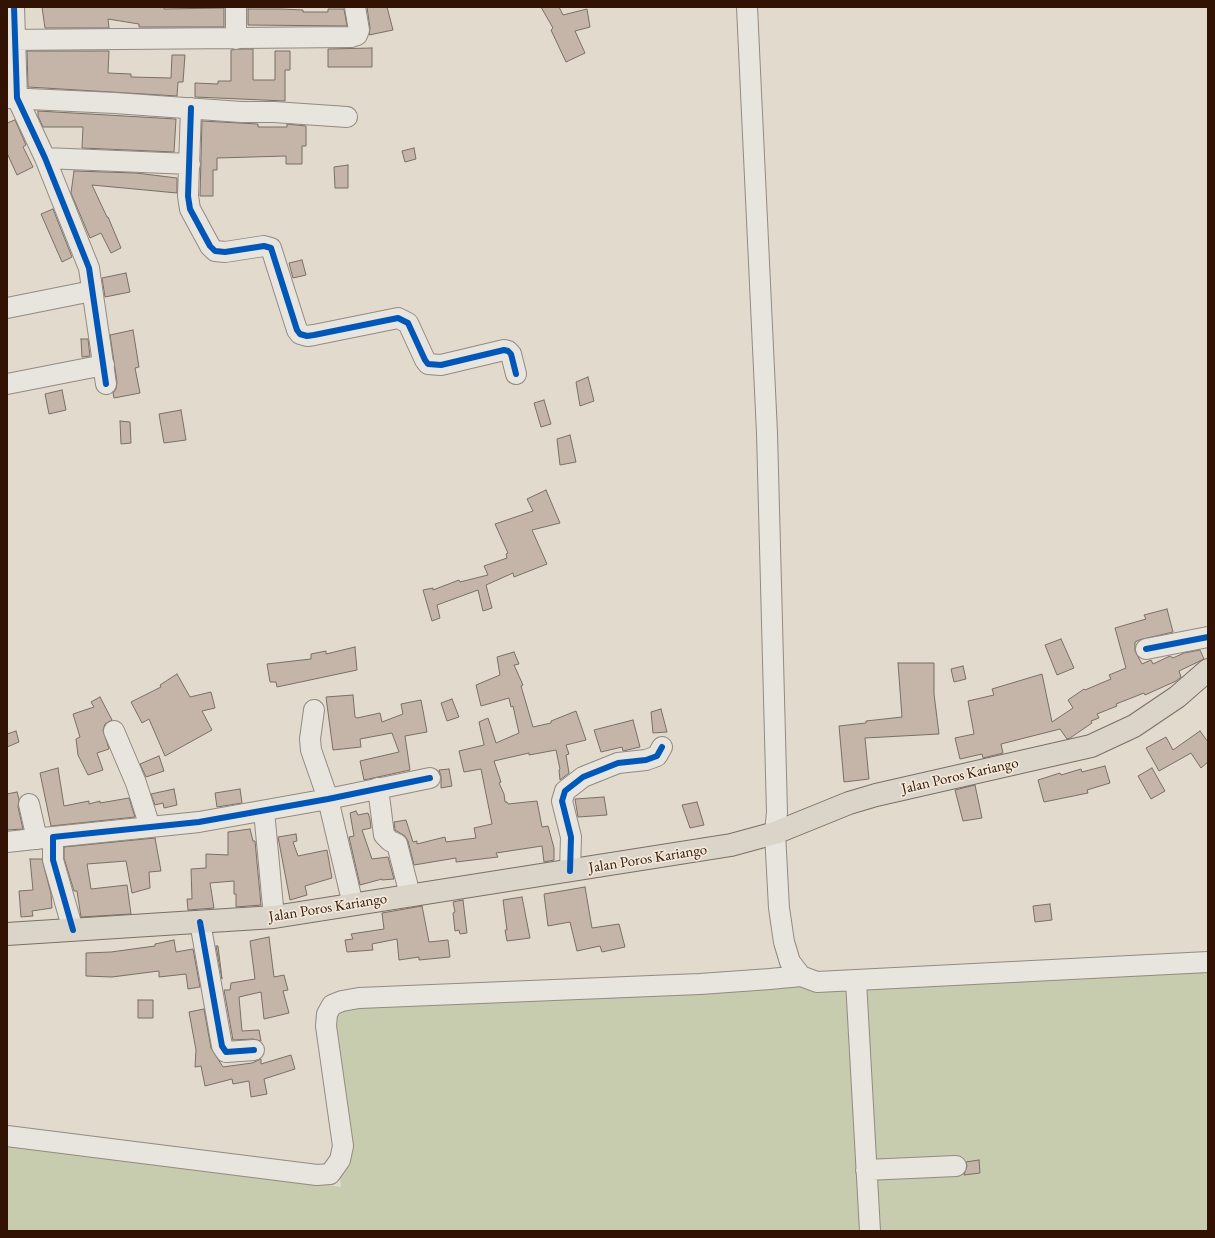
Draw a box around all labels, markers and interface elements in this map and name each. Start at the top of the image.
street label: Jalan Poros Kariango [900,754,1020,798]
street label: Jalan Poros Kariango [588,841,708,877]
street label: Jalan Poros Kariango [268,890,388,926]

